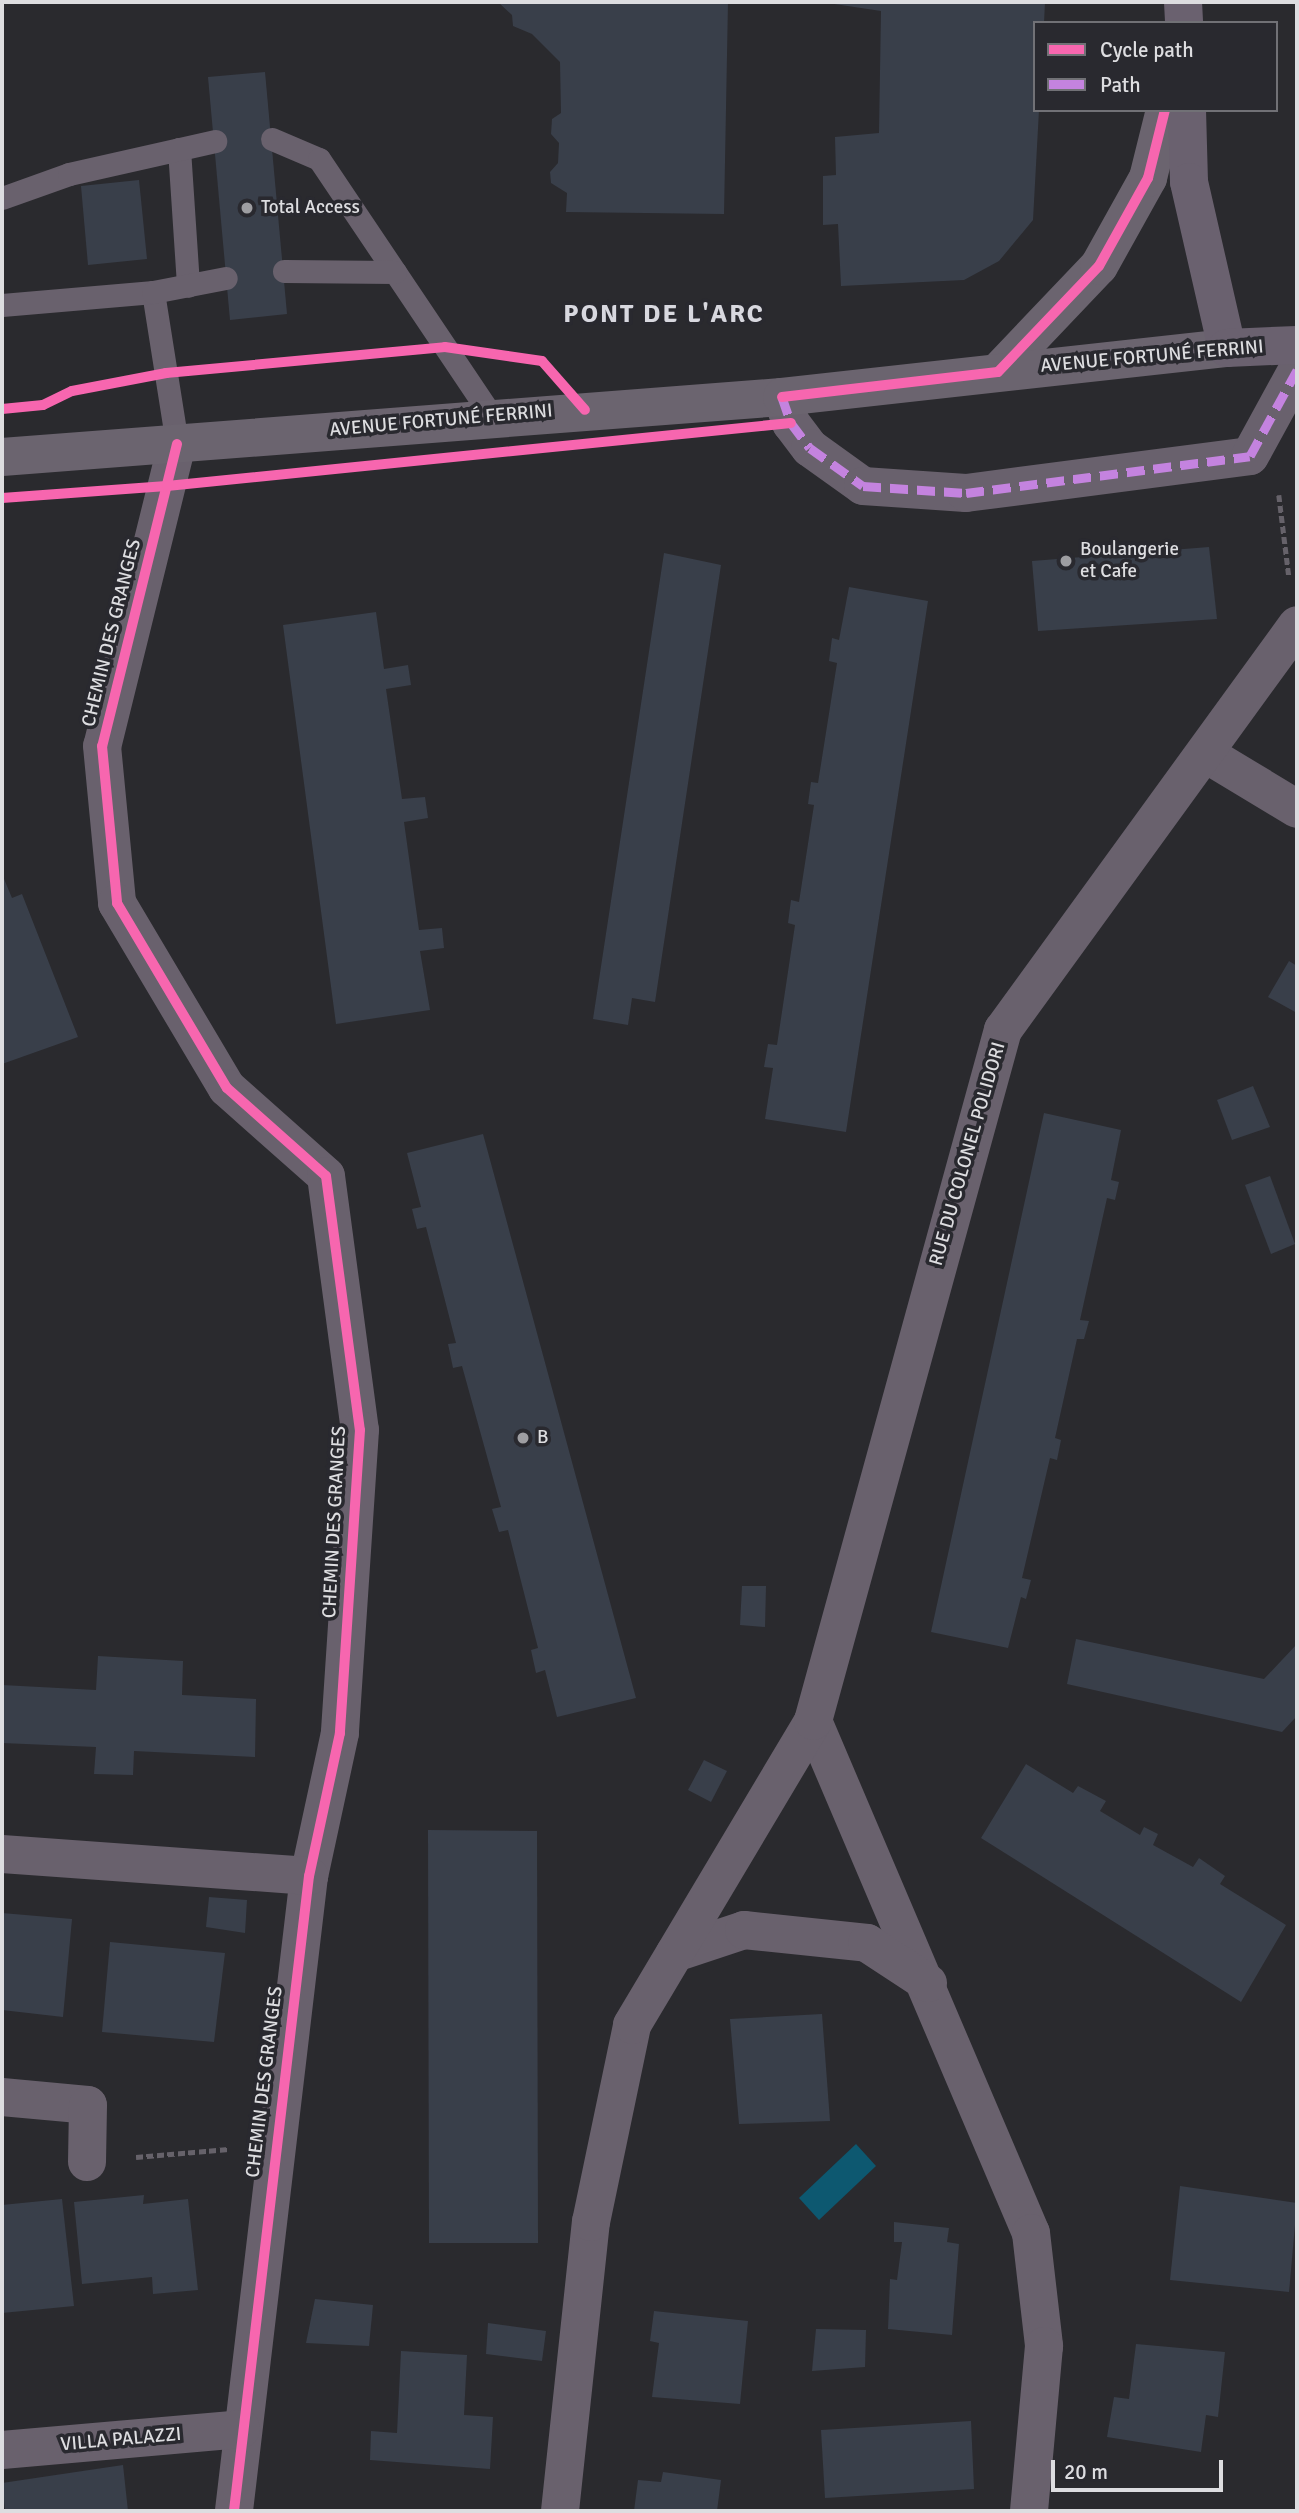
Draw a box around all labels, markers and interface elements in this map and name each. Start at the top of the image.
legend [1033,21,1278,112]
text: Cycle path [1100,37,1194,63]
text: Path [1100,72,1141,98]
place label: Total Access [261,197,360,219]
marker: Total Access [239,200,255,216]
district label: PONT DE L'ARC [565,299,763,331]
street label: AVENUE FORTUNÉ FERRINI [1040,336,1264,378]
street label: AVENUE FORTUNÉ FERRINI [329,400,553,442]
street label: CHEMIN DES GRANGES [78,537,146,729]
place label: Boulangerie et Cafe [1080,539,1179,583]
marker: Boulangerie et Cafe [1058,553,1074,569]
street label: RUE DU COLONEL POLIDORI [925,1040,1011,1268]
street label: CHEMIN DES GRANGES [319,1425,351,1619]
place label: B [537,1427,548,1449]
marker: B [515,1430,531,1446]
street label: CHEMIN DES GRANGES [242,1985,288,2179]
street label: VILLA PALAZZI [60,2423,182,2457]
scale bar [1054,2446,1226,2490]
text: 20 m [1064,2459,1108,2485]

